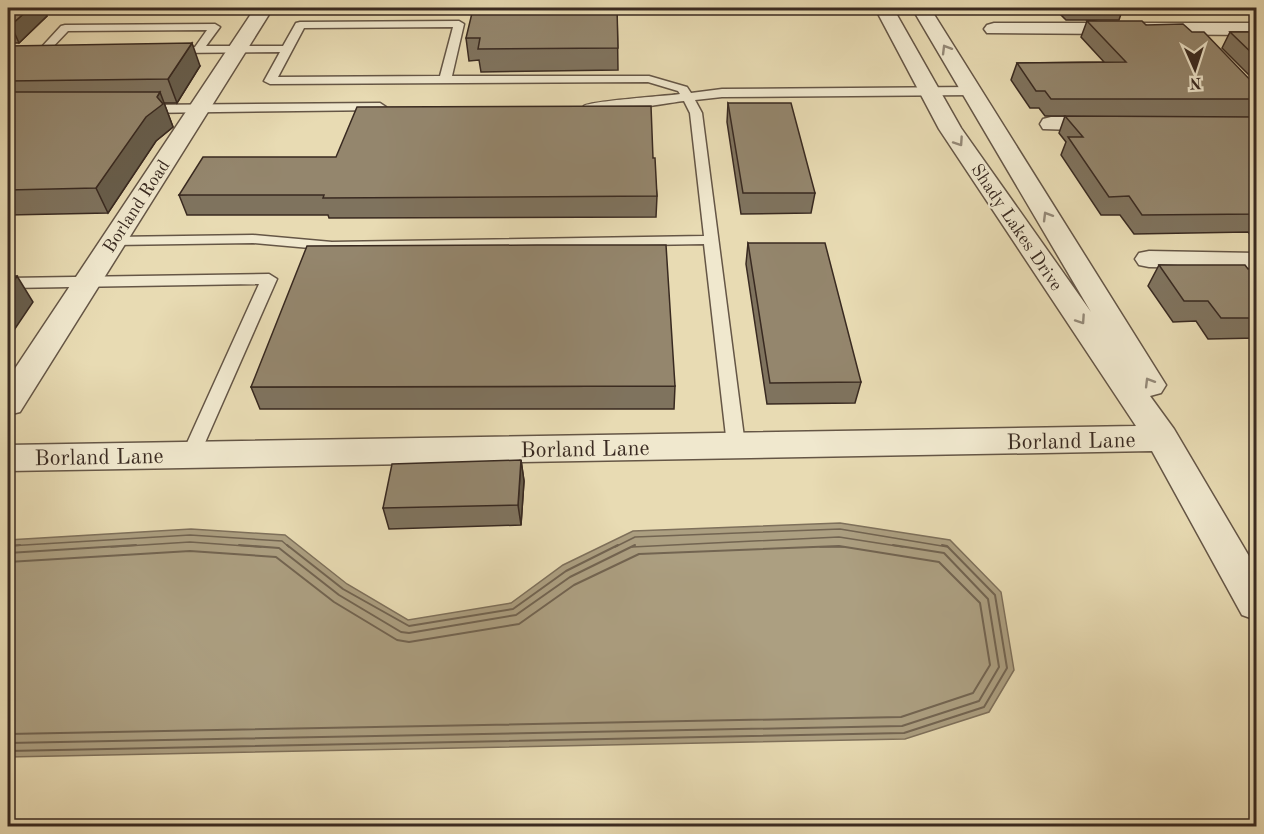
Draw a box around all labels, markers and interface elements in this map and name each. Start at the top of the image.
north arrow [1165,39,1225,99]
one-way arrow [942,45,954,55]
text: N [1188,74,1202,90]
one-way arrow [952,135,963,146]
street label: Borland Road [100,157,173,256]
street label: Shady Lakes Drive [967,161,1065,294]
one-way arrow [1043,212,1055,222]
one-way arrow [1074,314,1085,325]
one-way arrow [1144,378,1156,388]
street label: Borland Lane [1006,430,1136,454]
street label: Borland Lane [520,438,650,462]
street label: Borland Lane [34,446,164,470]

